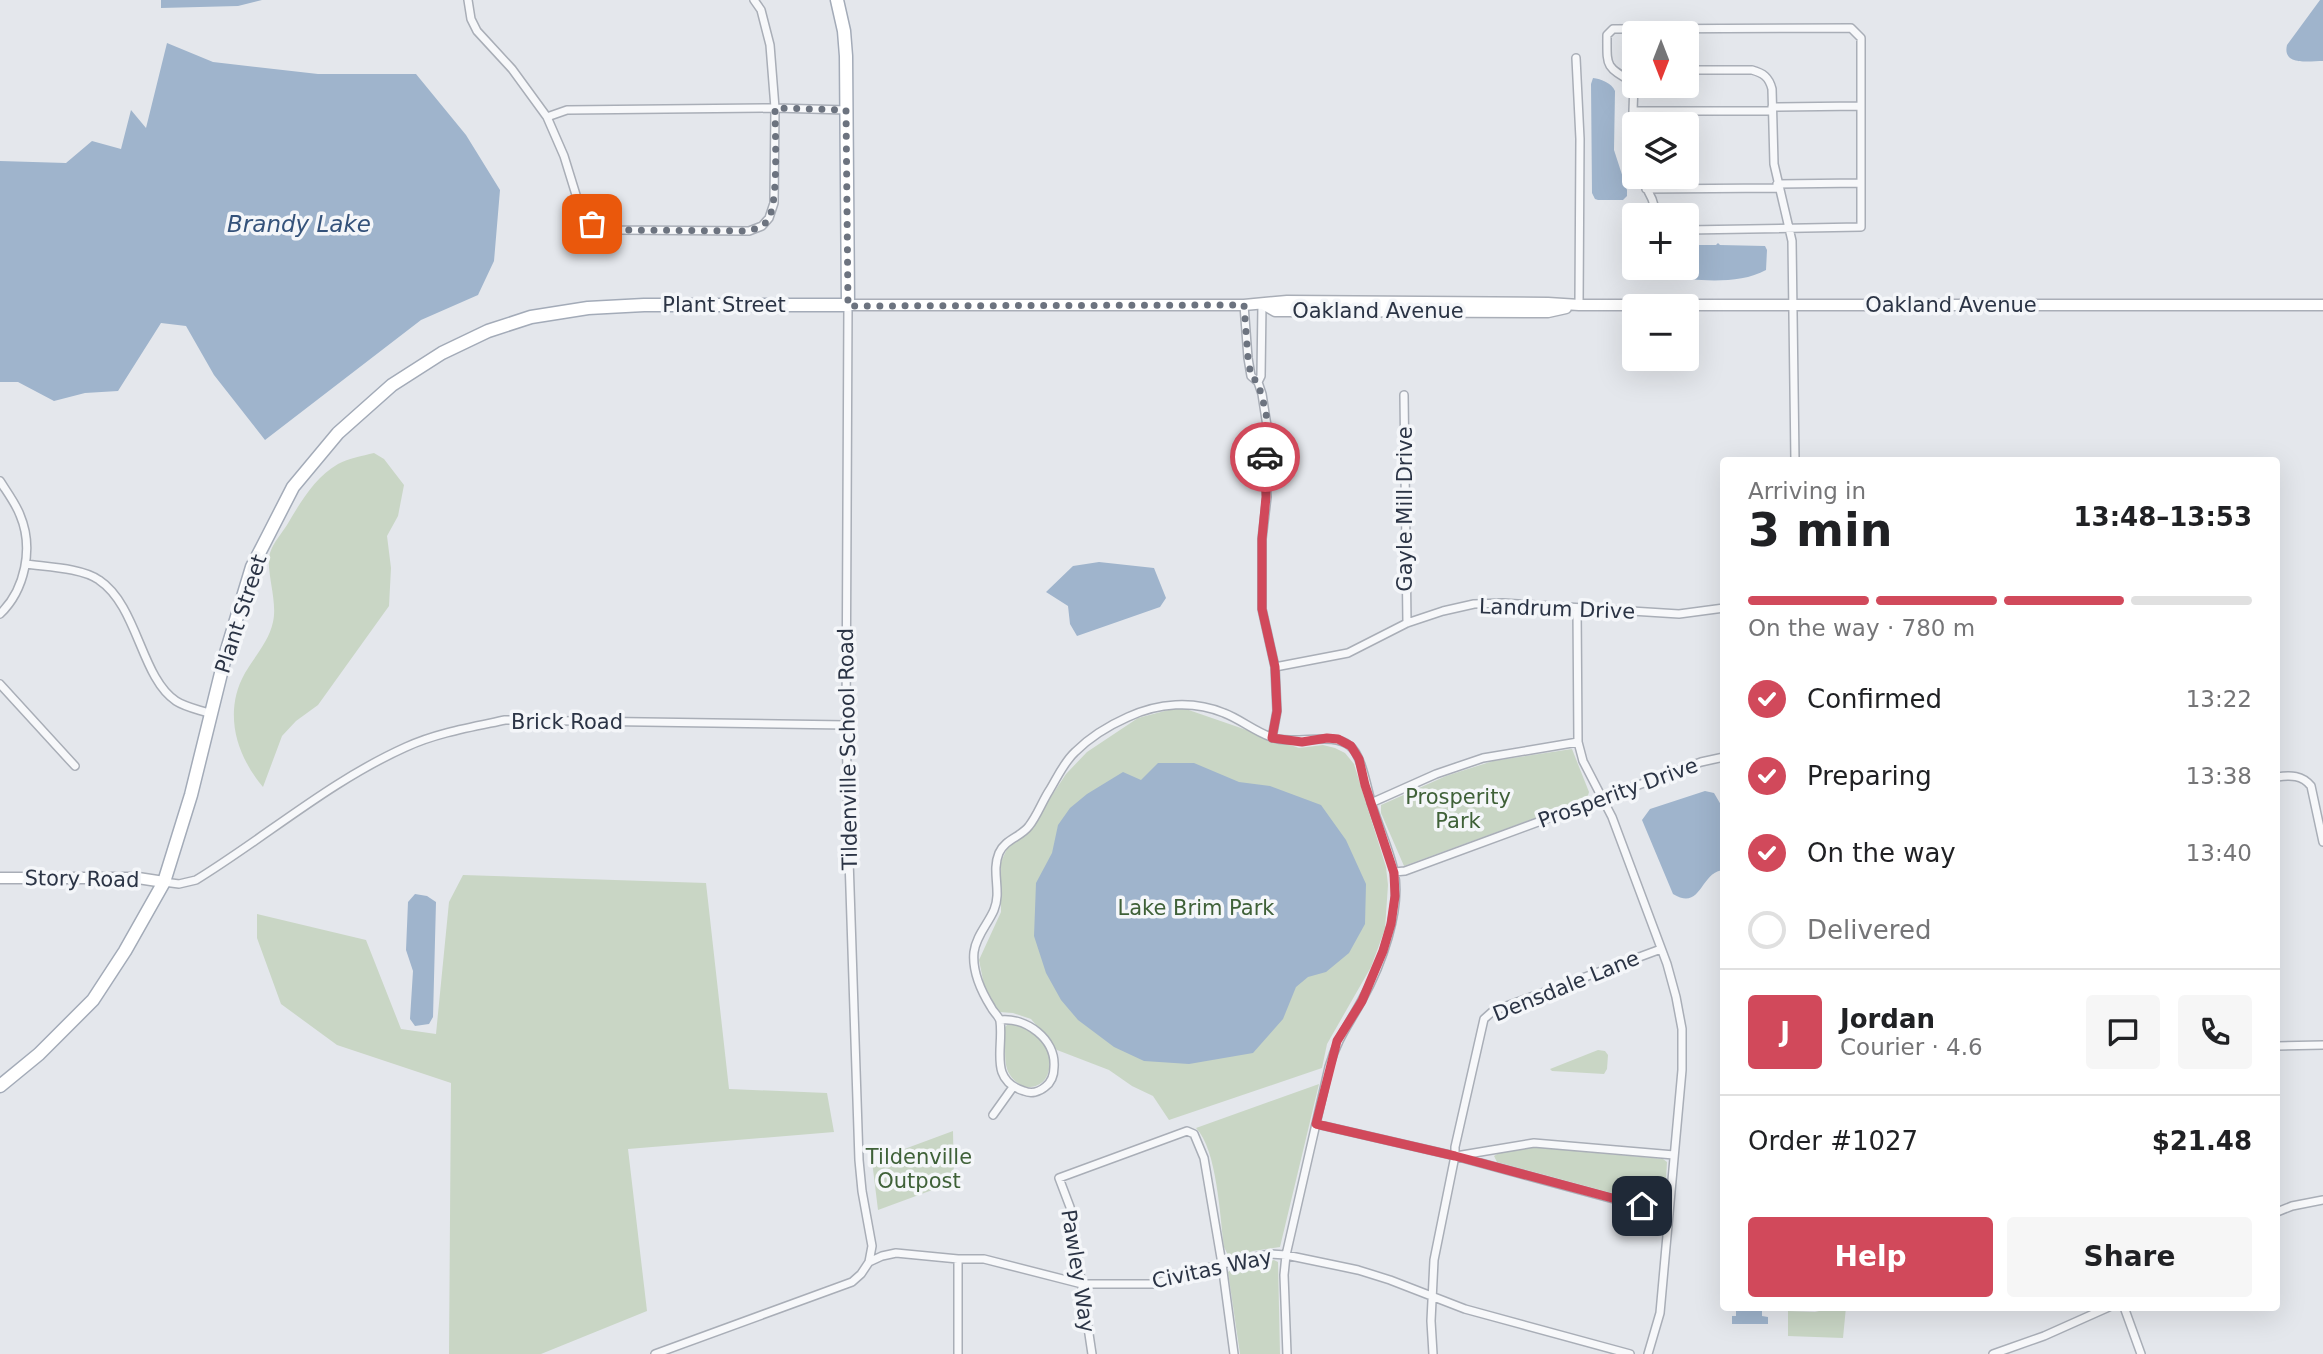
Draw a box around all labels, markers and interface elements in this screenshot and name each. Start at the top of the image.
north arrow [1622,21,1699,98]
map controls [1622,21,1699,371]
button: layers [1622,112,1699,189]
pin [562,194,622,254]
button: + [1622,203,1699,280]
icon: bag [573,205,611,243]
water label: Brandy Lake [227,211,371,237]
street label: Plant Street [662,293,786,317]
street label: Oakland Avenue [1865,293,2037,317]
button: − [1622,294,1699,371]
street label: Oakland Avenue [1292,299,1464,323]
courier [1230,422,1300,492]
street label: Gayle Mill Drive [1393,426,1417,592]
icon: car [1246,438,1284,476]
text: Arriving in [1748,478,1866,504]
text: 13:48–13:53 [2073,502,2252,532]
text: 3 min [1748,503,1892,557]
street label: Plant Street [211,552,271,676]
street label: Landrum Drive [1478,594,1636,624]
text: On the way · 780 m [1748,615,1975,641]
street label: Tildenville School Road [834,628,862,871]
icon: check [1748,680,1786,718]
text: Confirmed [1807,684,1942,714]
text: 13:22 [2186,686,2252,712]
street label: Brick Road [511,710,623,734]
street label: Prosperity Drive [1535,753,1701,833]
icon: check [1748,757,1786,795]
text: Preparing [1807,761,1932,791]
text: 13:38 [2186,763,2252,789]
park label: Prosperity Park [1405,785,1511,833]
icon: check [1748,834,1786,872]
text: On the way [1807,838,1956,868]
text: 13:40 [2186,840,2252,866]
street label: Story Road [24,866,140,892]
park label: Lake Brim Park [1118,896,1275,920]
text: Delivered [1807,915,1931,945]
street label: Densdale Lane [1489,946,1643,1026]
button: chat [2086,995,2160,1069]
button: phone [2178,995,2252,1069]
text: Jordan [1840,1004,1935,1034]
text: J [1780,1017,1790,1047]
text: Courier · 4.6 [1840,1034,1983,1060]
text: Order #1027 [1748,1126,1918,1156]
text: $21.48 [2152,1126,2252,1156]
park label: Tildenville Outpost [865,1145,972,1193]
pin [1612,1176,1672,1236]
icon: home [1623,1187,1661,1225]
street label: Pawley Way [1056,1208,1100,1334]
button: Help [1748,1217,1993,1297]
button: Share [2007,1217,2252,1297]
street label: Civitas Way [1150,1245,1274,1293]

